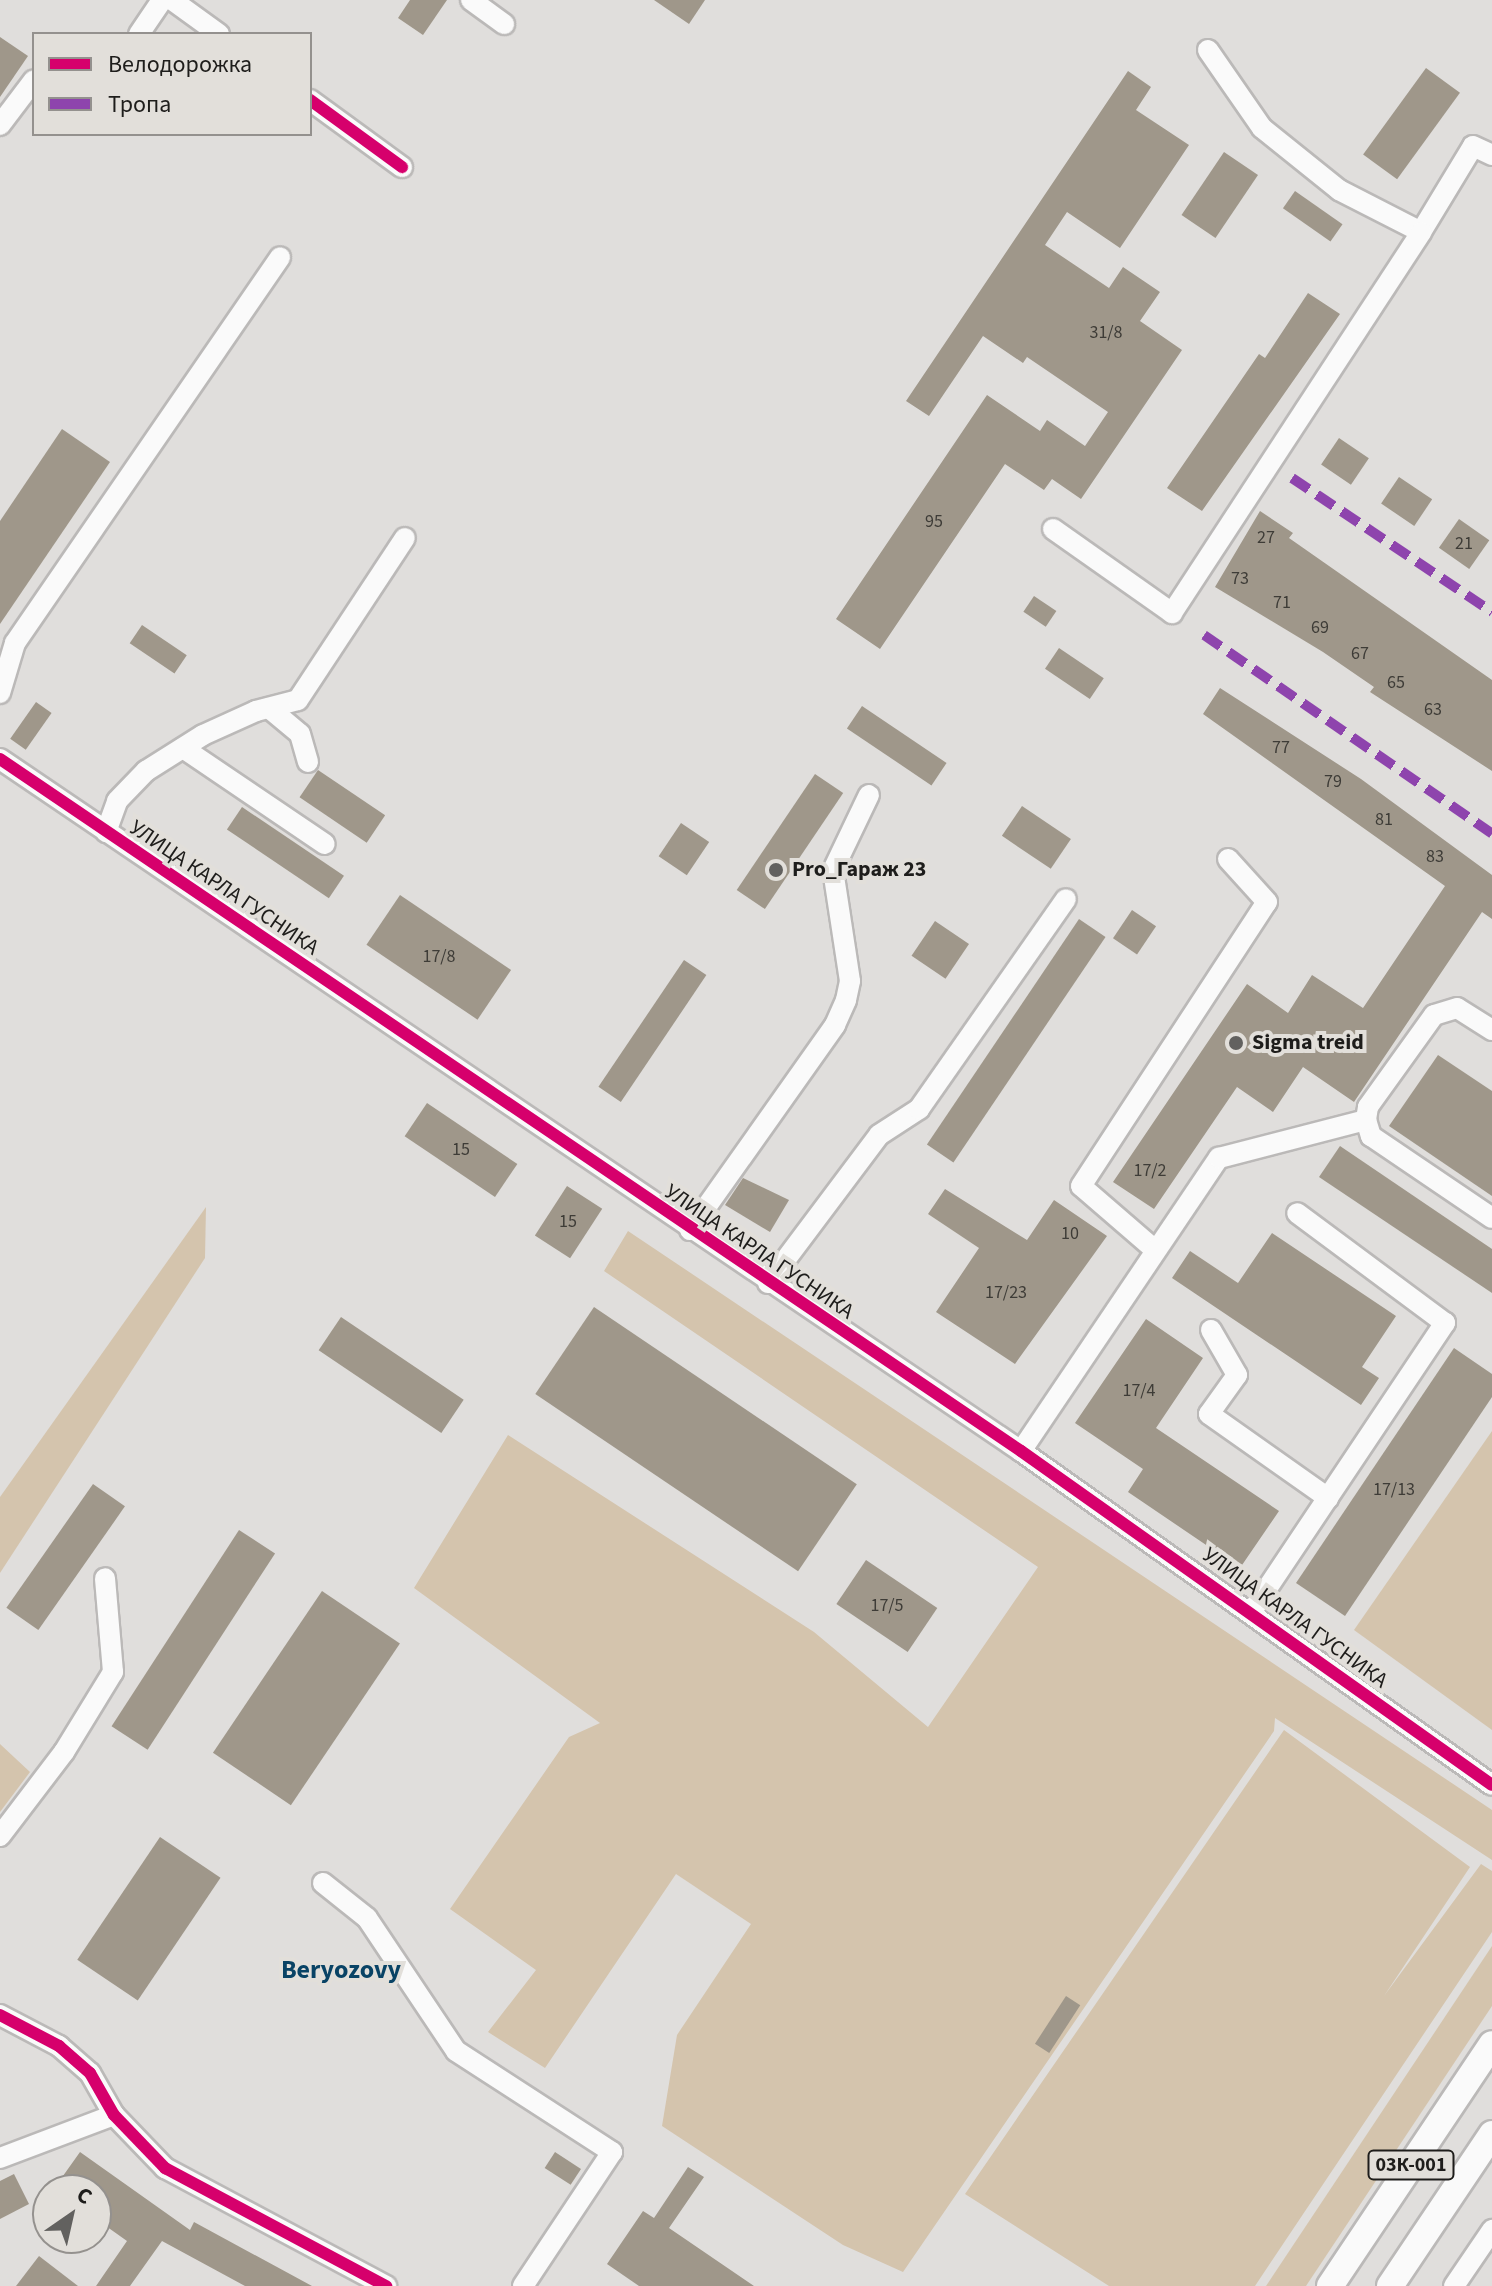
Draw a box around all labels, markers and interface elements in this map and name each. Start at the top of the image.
legend [32,32,312,136]
text: Велодорожка [108,47,252,82]
text: Тропа [108,87,171,122]
house number: 31/8 [1089,322,1123,344]
house number: 95 [925,511,943,533]
house number: 27 [1257,527,1275,549]
house number: 21 [1455,533,1473,555]
house number: 73 [1231,568,1249,590]
house number: 71 [1273,592,1291,614]
house number: 69 [1311,617,1329,639]
house number: 67 [1351,643,1369,665]
house number: 65 [1387,672,1405,694]
house number: 63 [1424,699,1442,721]
house number: 77 [1272,737,1290,759]
house number: 79 [1324,771,1342,793]
house number: 81 [1375,809,1393,831]
street label: УЛИЦА КАРЛА ГУСНИКА [124,815,324,961]
house number: 83 [1426,846,1444,868]
place label: Pro_Гараж 23 [792,857,926,883]
marker: Pro_Гараж 23 [767,861,785,879]
house number: 17/8 [422,946,456,968]
place label: Sigma treid [1252,1030,1364,1056]
marker: Sigma treid [1227,1034,1245,1052]
house number: 15 [452,1139,470,1161]
house number: 17/2 [1133,1160,1167,1182]
street label: УЛИЦА КАРЛА ГУСНИКА [659,1179,859,1325]
house number: 15 [559,1211,577,1233]
house number: 10 [1061,1223,1079,1245]
house number: 17/23 [985,1282,1027,1304]
house number: 17/4 [1122,1380,1156,1402]
house number: 17/13 [1373,1479,1415,1501]
street label: УЛИЦА КАРЛА ГУСНИКА [1197,1542,1393,1694]
house number: 17/5 [870,1595,904,1617]
district label: Beryozovy [281,1954,401,1986]
road number: 03К-001 [1367,2149,1455,2181]
north arrow [32,2174,112,2254]
text: С [70,2179,99,2213]

